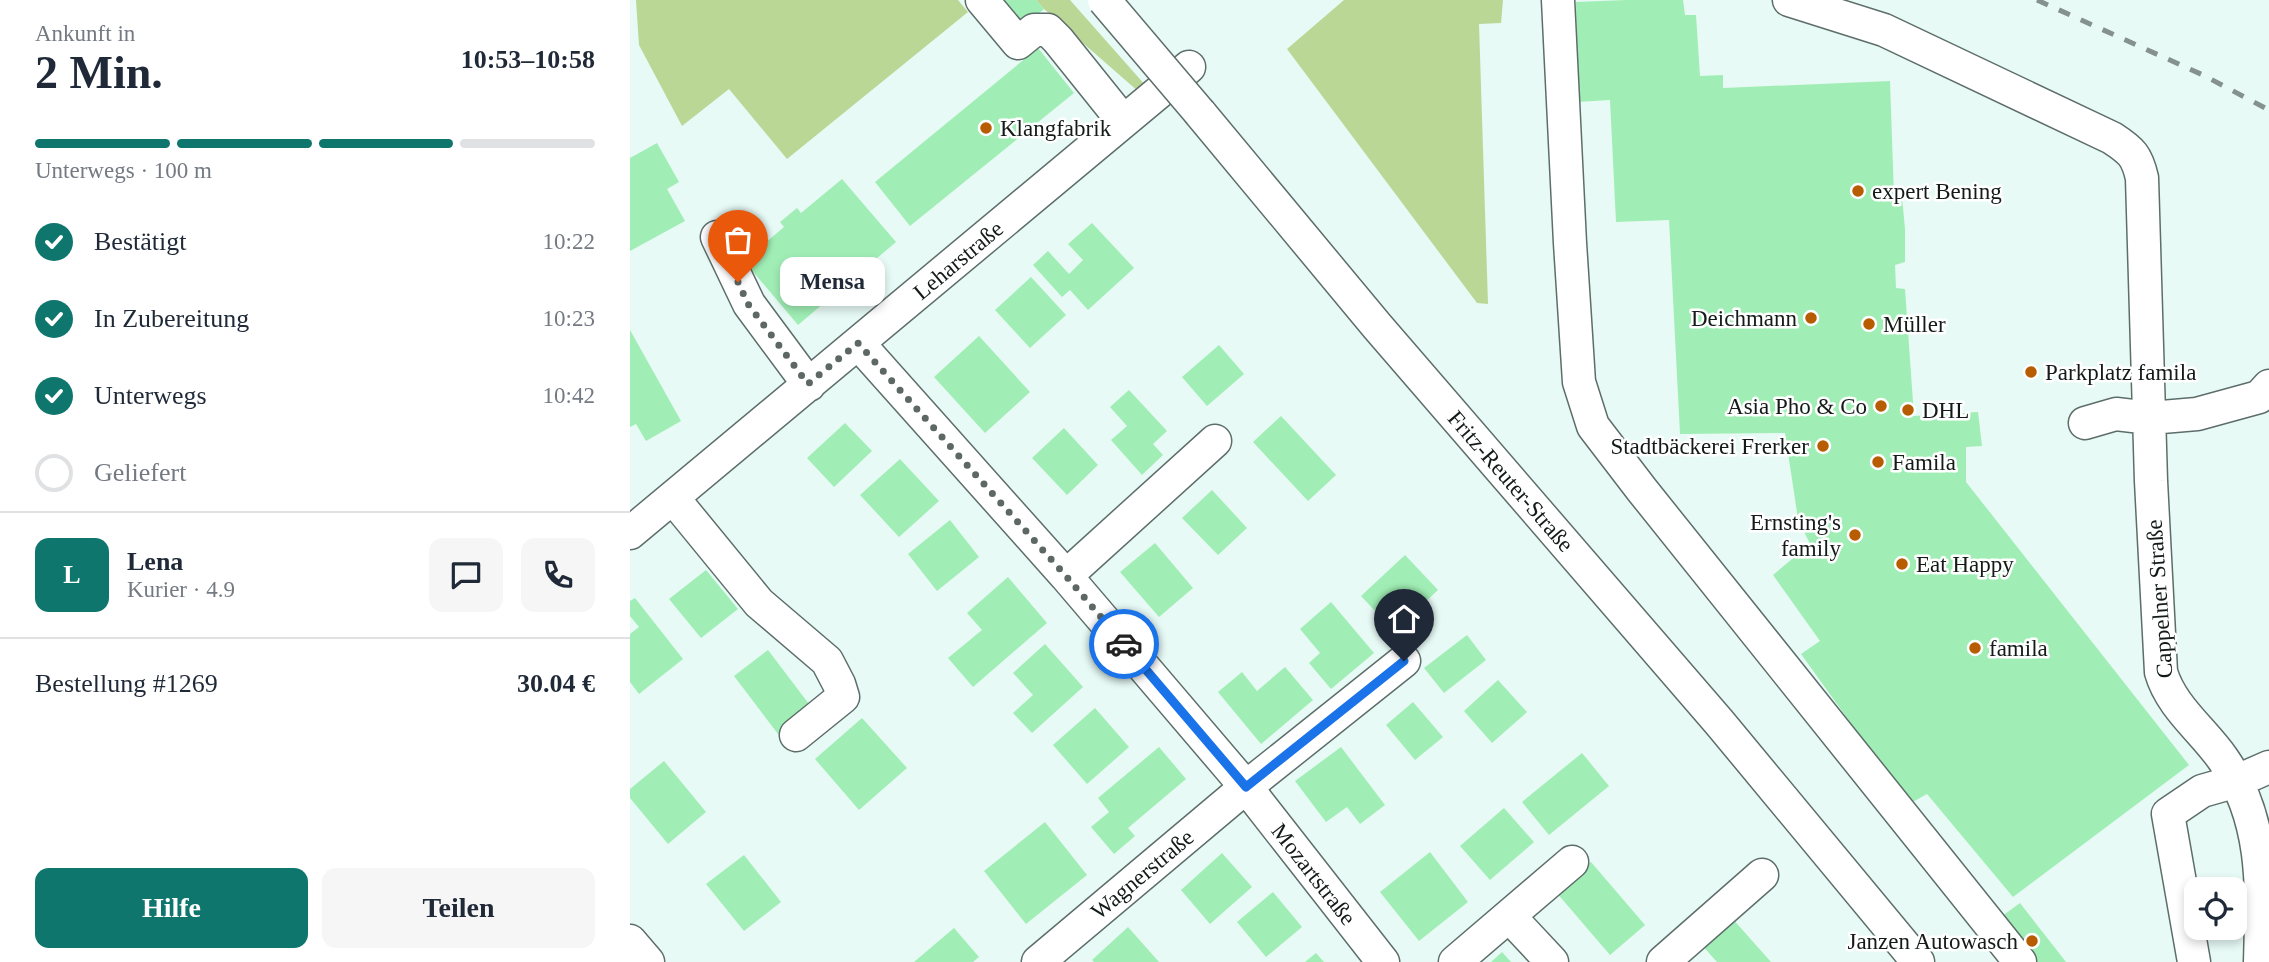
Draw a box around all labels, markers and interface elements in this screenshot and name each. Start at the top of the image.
text: Ankunft in [35,21,135,46]
text: 10:53–10:58 [461,45,595,74]
text: 2 Min. [35,47,163,98]
place label: Klangfabrik [1000,116,1112,141]
marker: Klangfabrik [978,120,994,136]
text: Unterwegs · 100 m [35,158,212,183]
place label: expert Bening [1872,179,2002,204]
marker: expert Bening [1850,183,1866,199]
pin [708,210,768,282]
street label: Leharstraße [909,216,1008,305]
icon: bag [719,221,757,259]
icon: check [35,223,73,261]
text: Bestätigt [94,227,186,256]
text: 10:22 [543,229,595,254]
callout: Mensa [780,258,885,306]
text: Mensa [800,269,865,294]
icon: check [35,300,73,338]
text: In Zubereitung [94,304,249,333]
text: 10:23 [543,306,595,331]
place label: Deichmann [1691,306,1798,331]
marker: Deichmann [1803,310,1819,326]
place label: Müller [1883,312,1946,337]
marker: Müller [1861,316,1877,332]
place label: Parkplatz famila [2045,360,2196,385]
marker: Parkplatz famila [2023,364,2039,380]
icon: check [35,377,73,415]
text: Unterwegs [94,381,207,410]
text: 10:42 [543,383,595,408]
place label: Asia Pho & Co [1727,394,1867,419]
marker: Asia Pho & Co [1873,398,1889,414]
place label: DHL [1922,398,1969,423]
marker: DHL [1900,402,1916,418]
street label: Fritz-Reuter-Straße [1443,406,1579,557]
place label: Stadtbäckerei Frerker [1610,434,1809,459]
marker: Stadtbäckerei Frerker [1815,438,1831,454]
place label: Famila [1892,450,1956,475]
marker: Famila [1870,454,1886,470]
text: Geliefert [94,458,186,487]
place label: Ernsting's family [1750,510,1841,561]
street label: Cappelner Straße [2141,519,2178,679]
marker: Ernsting's family [1847,527,1863,543]
button: chat [429,538,503,612]
button: phone [521,538,595,612]
text: Lena [127,547,183,576]
place label: Eat Happy [1916,552,2014,577]
marker: Eat Happy [1894,556,1910,572]
text: L [63,560,81,589]
text: Kurier · 4.9 [127,577,235,602]
pin [1374,589,1434,661]
icon: home [1385,600,1423,638]
courier [1089,609,1159,679]
icon: car [1105,625,1143,663]
place label: famila [1989,636,2048,661]
marker: famila [1967,640,1983,656]
text: Bestellung #1269 [35,669,218,698]
text: 30.04 € [517,669,595,698]
street label: Mozartstraße [1266,819,1361,930]
street label: Wagnerstraße [1086,824,1199,924]
button: Hilfe [35,868,308,948]
button: Teilen [322,868,595,948]
map controls [2184,877,2247,940]
button: locate [2184,877,2247,940]
place label: Janzen Autowasch [1847,929,2018,954]
marker: Janzen Autowasch [2024,933,2040,949]

